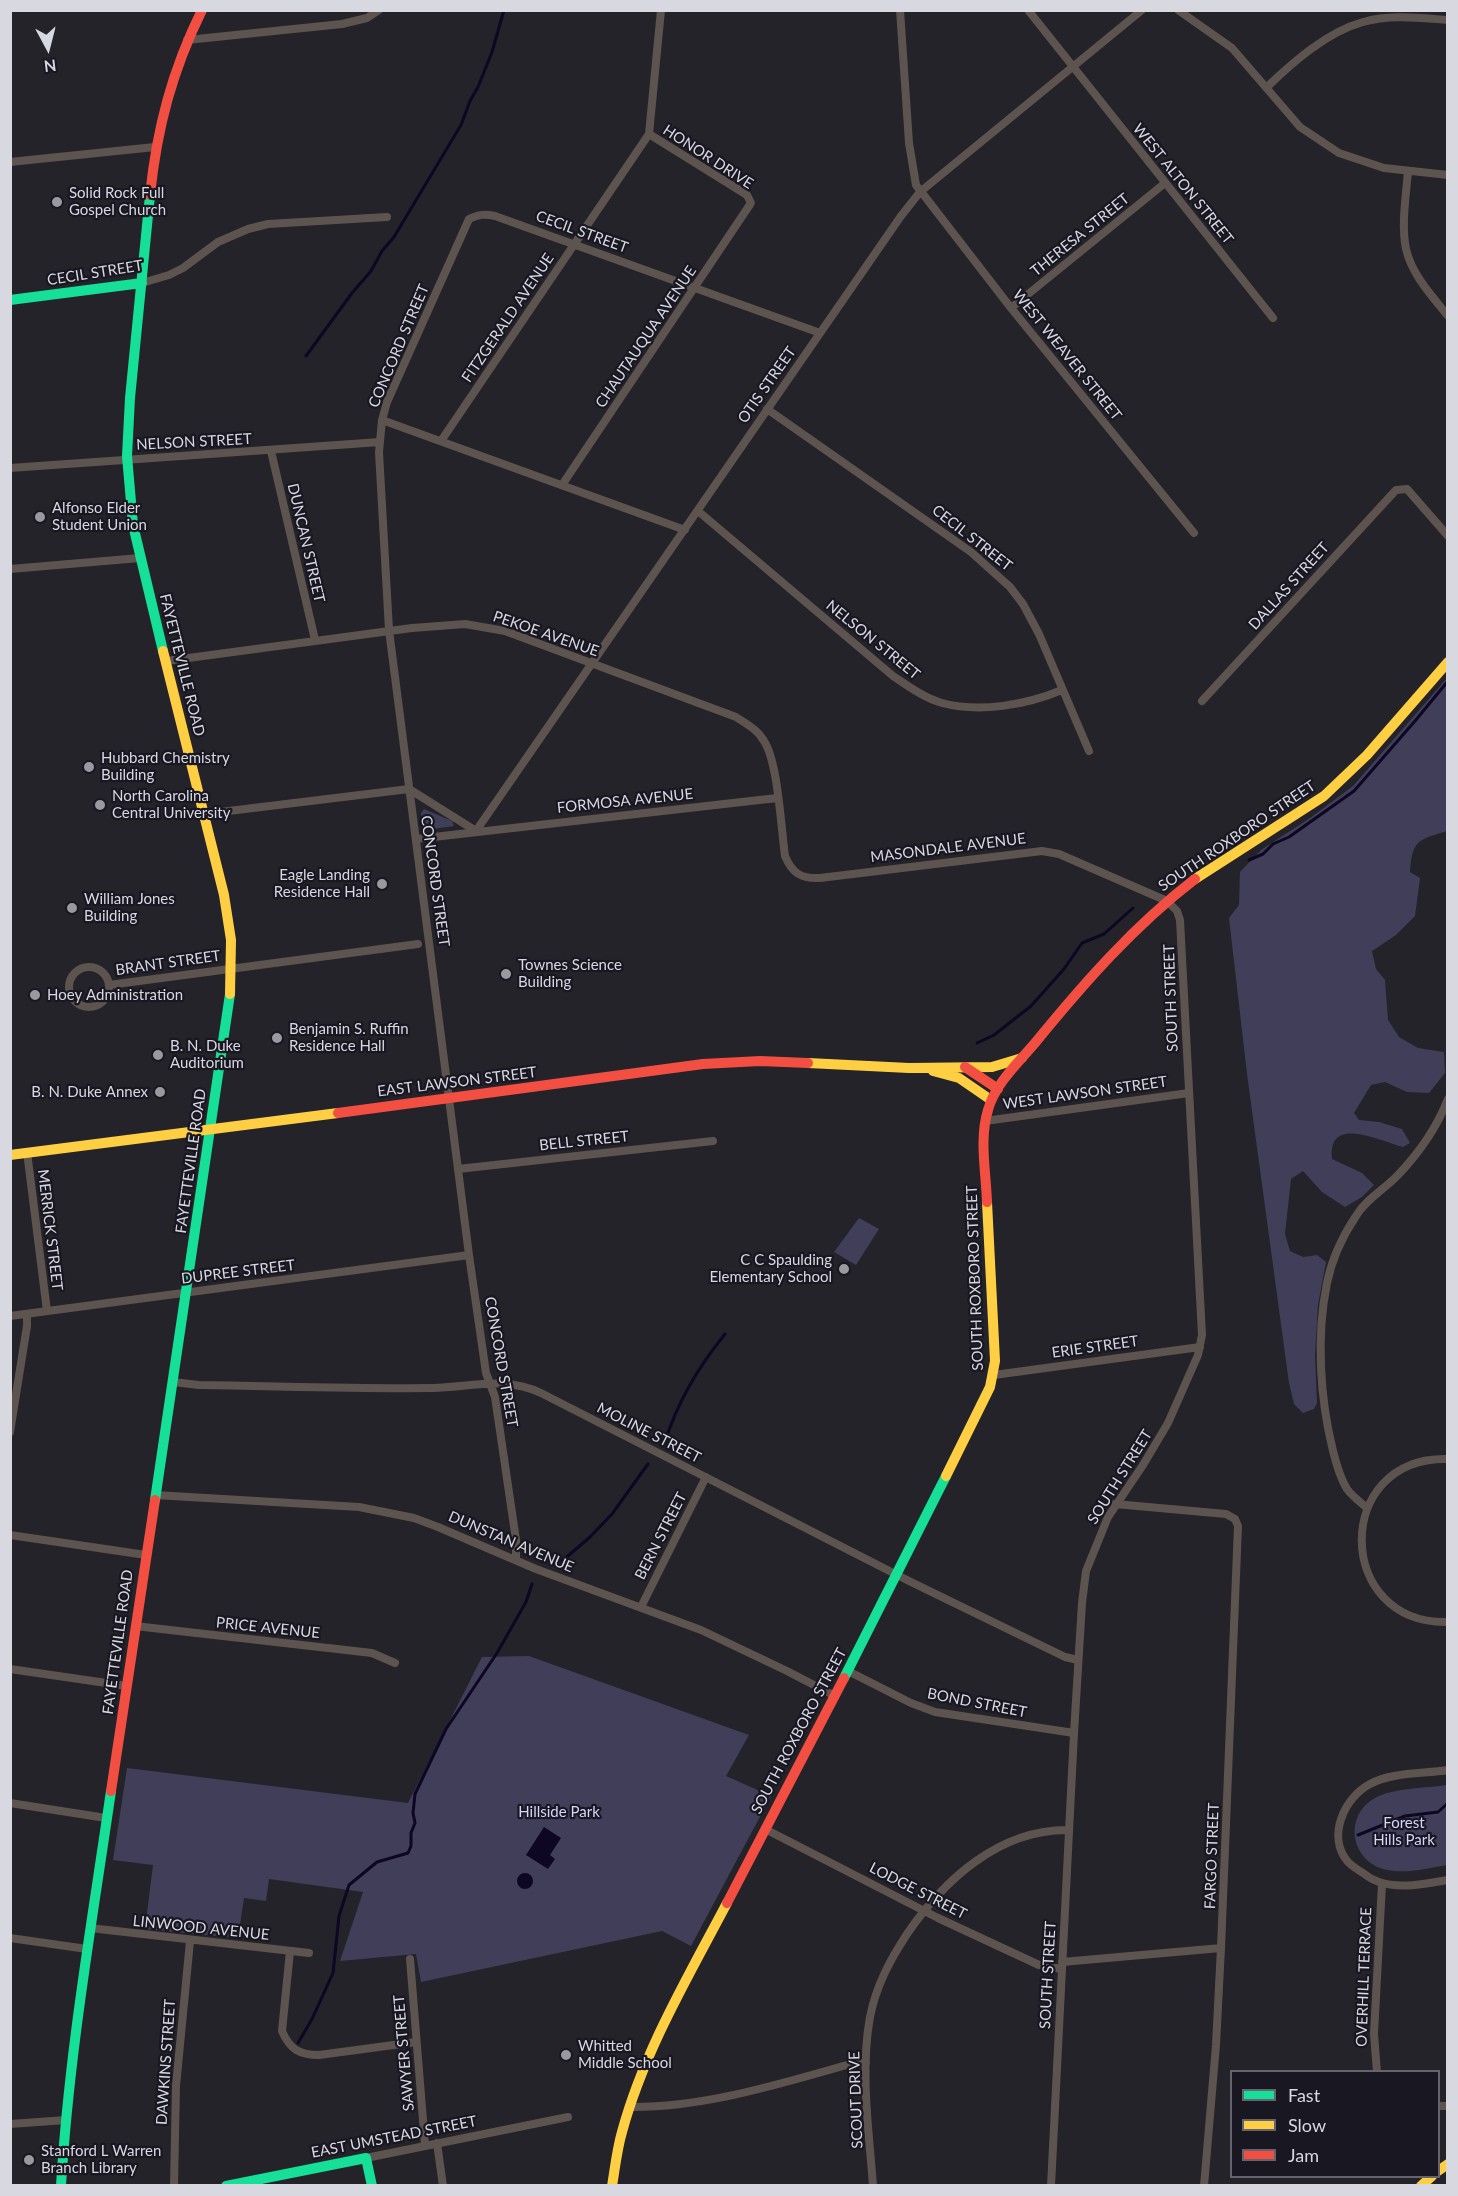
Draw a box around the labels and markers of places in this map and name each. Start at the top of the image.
place label: Solid Rock Full Gospel Church [69,184,166,219]
marker: Solid Rock Full Gospel Church [50,195,64,209]
place label: Alfonso Elder Student Union [52,499,147,534]
marker: Alfonso Elder Student Union [33,510,47,524]
place label: Hubbard Chemistry Building [101,749,230,784]
marker: Hubbard Chemistry Building [82,760,96,774]
place label: North Carolina Central University [112,787,230,822]
marker: North Carolina Central University [93,798,107,812]
place label: Eagle Landing Residence Hall [274,866,370,901]
marker: Eagle Landing Residence Hall [375,877,389,891]
place label: William Jones Building [84,890,175,925]
marker: William Jones Building [65,901,79,915]
place label: Townes Science Building [518,956,622,991]
marker: Townes Science Building [499,967,513,981]
place label: Hoey Administration [47,986,183,1004]
marker: Hoey Administration [28,988,42,1002]
place label: Benjamin S. Ruffin Residence Hall [289,1020,409,1055]
marker: Benjamin S. Ruffin Residence Hall [270,1031,284,1045]
place label: B. N. Duke Auditorium [170,1037,244,1072]
marker: B. N. Duke Auditorium [151,1048,165,1062]
place label: B. N. Duke Annex [31,1083,148,1101]
marker: B. N. Duke Annex [153,1085,167,1099]
place label: C C Spaulding Elementary School [709,1251,832,1286]
marker: C C Spaulding Elementary School [837,1262,851,1276]
place label: Whitted Middle School [578,2037,672,2072]
marker: Whitted Middle School [559,2048,573,2062]
place label: Stanford L Warren Branch Library [41,2142,161,2177]
marker: Stanford L Warren Branch Library [22,2153,36,2167]

